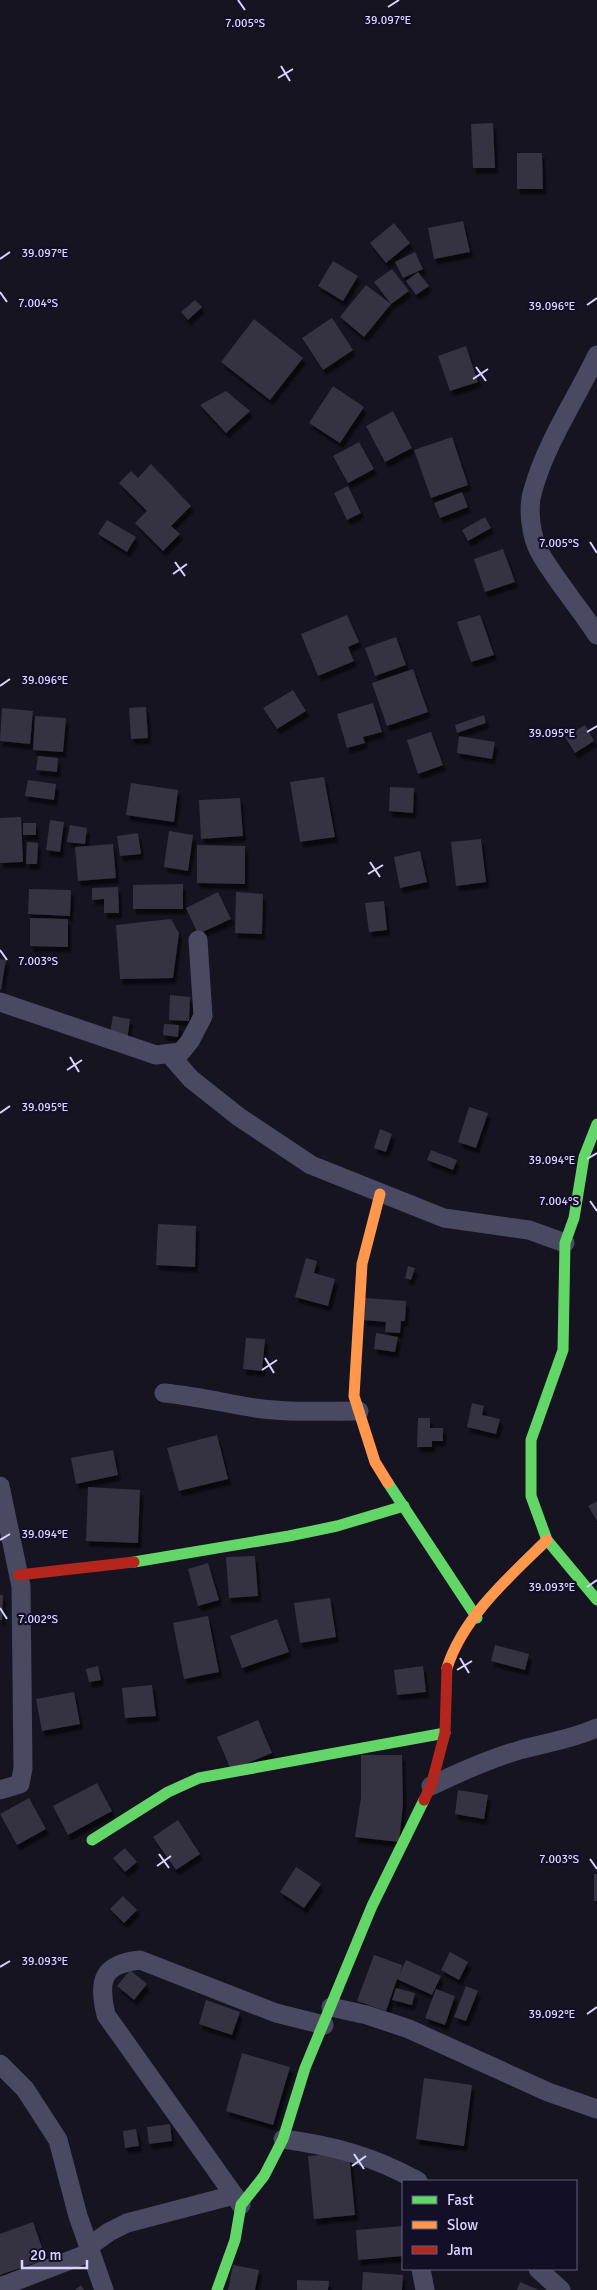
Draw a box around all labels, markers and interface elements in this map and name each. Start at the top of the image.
text: 39.097°E [365,13,412,28]
text: 7.005°S [225,16,265,31]
text: 39.097°E [22,246,69,261]
text: 7.004°S [18,296,58,311]
text: 39.096°E [529,299,576,314]
text: 7.005°S [539,536,579,551]
text: 39.096°E [22,673,69,688]
text: 39.095°E [529,726,576,741]
text: 7.003°S [18,954,58,969]
text: 39.095°E [22,1100,69,1115]
text: 39.094°E [529,1153,576,1168]
text: 7.004°S [539,1194,579,1209]
text: 39.094°E [22,1527,69,1542]
text: 39.093°E [529,1580,576,1595]
text: 7.002°S [18,1612,58,1627]
text: 7.003°S [539,1852,579,1867]
text: 39.093°E [22,1954,69,1969]
text: 39.092°E [529,2007,576,2022]
legend [402,2180,577,2270]
text: Fast [447,2191,474,2209]
text: Slow [447,2216,478,2234]
scale bar [22,2238,88,2270]
text: Jam [447,2241,473,2259]
text: 20 m [30,2246,61,2264]

